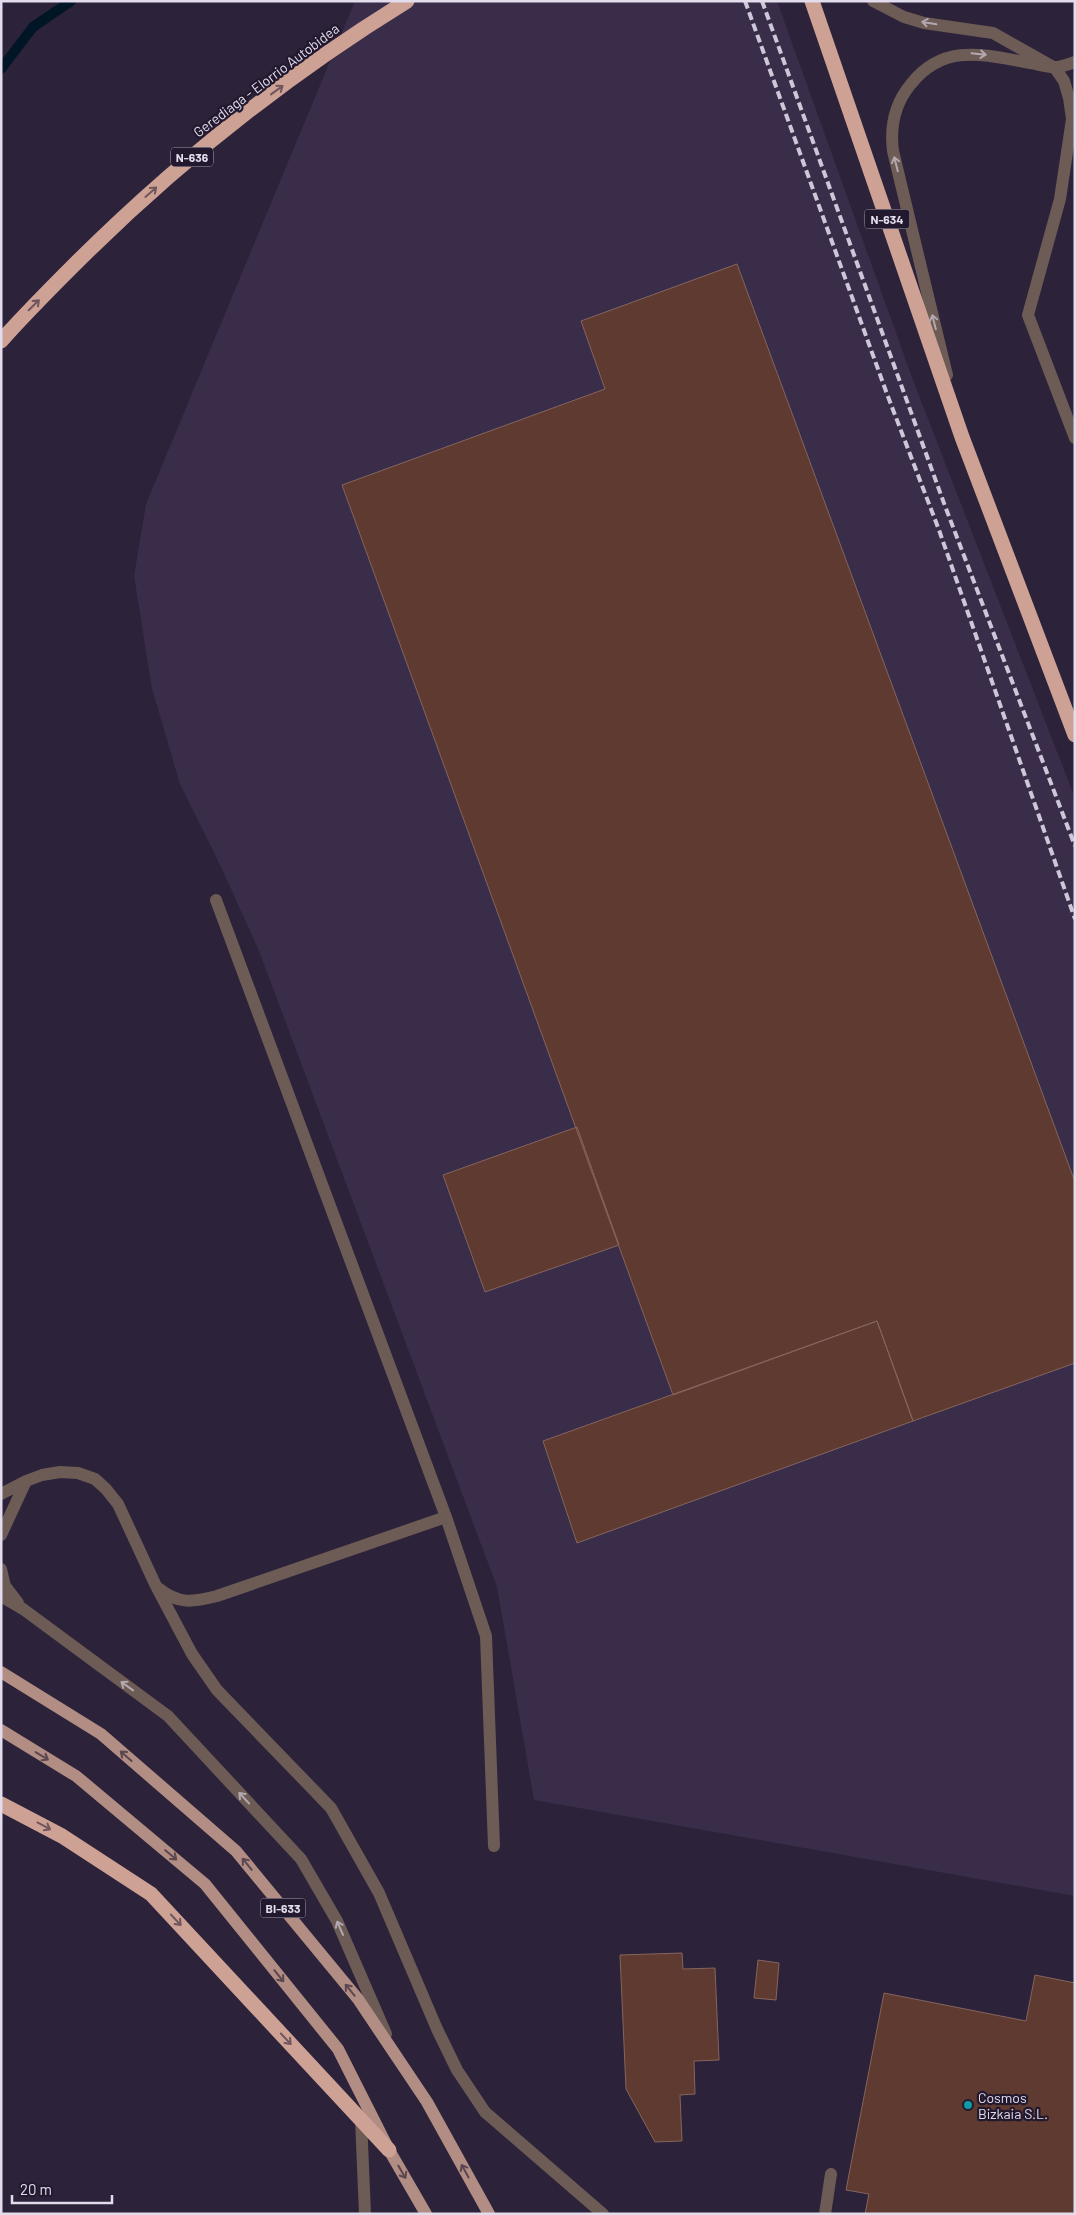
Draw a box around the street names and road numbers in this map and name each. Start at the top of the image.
street label: Gerediaga - Elorrio Autobidea [190,20,342,140]
road number: N-636 [171,148,213,166]
road number: N-634 [864,210,910,228]
road number: BI-633 [260,1899,306,1918]

